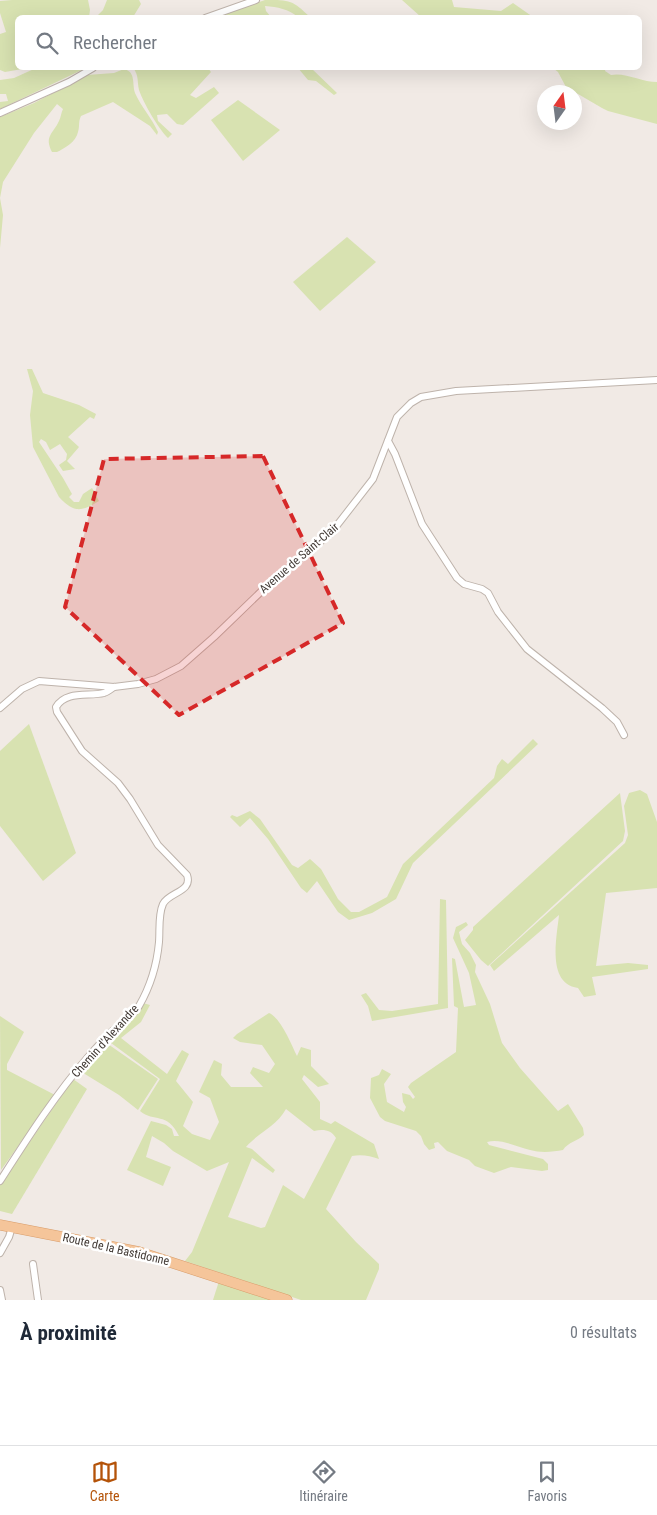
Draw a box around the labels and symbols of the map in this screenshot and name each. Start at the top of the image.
north arrow [537,85,582,130]
street label: Avenue de Saint-Clair [257,520,342,596]
street label: Chemin d'Alexandre [69,1001,142,1080]
street label: Route de la Bastidonne [61,1230,171,1268]

